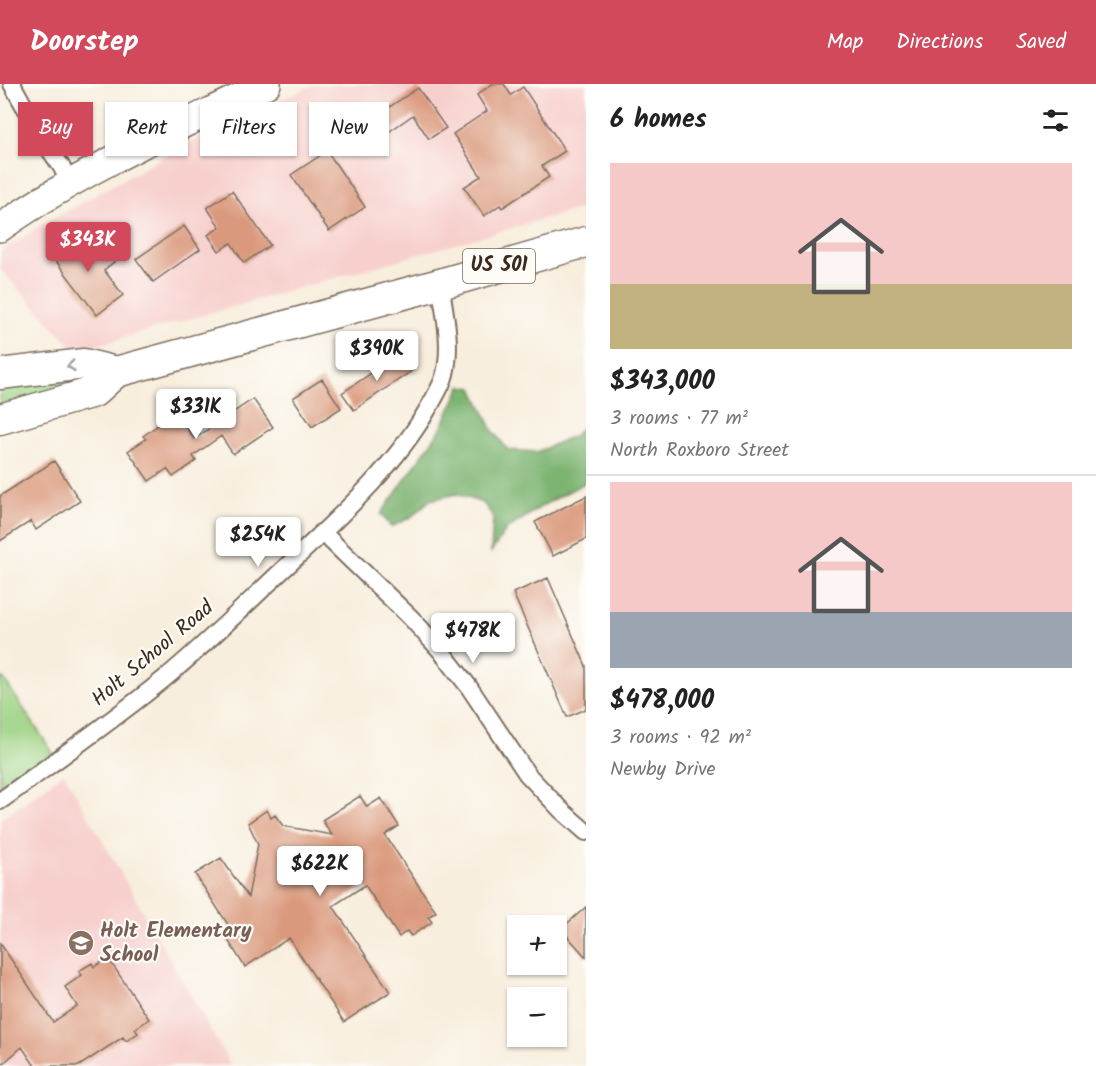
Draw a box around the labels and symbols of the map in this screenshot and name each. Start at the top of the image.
pin: $343K [46,222,130,273]
road number: US 501 [463,249,535,283]
pin: $390K [335,331,419,382]
one-way arrow [67,359,76,371]
pin: $331K [154,389,238,440]
pin: $254K [216,517,300,568]
street label: Holt School Road [84,592,222,715]
pin: $478K [431,613,515,664]
pin: $622K [278,846,362,897]
place label: Holt Elementary School [100,915,252,972]
school or university icon: Holt Elementary School [66,928,96,958]

